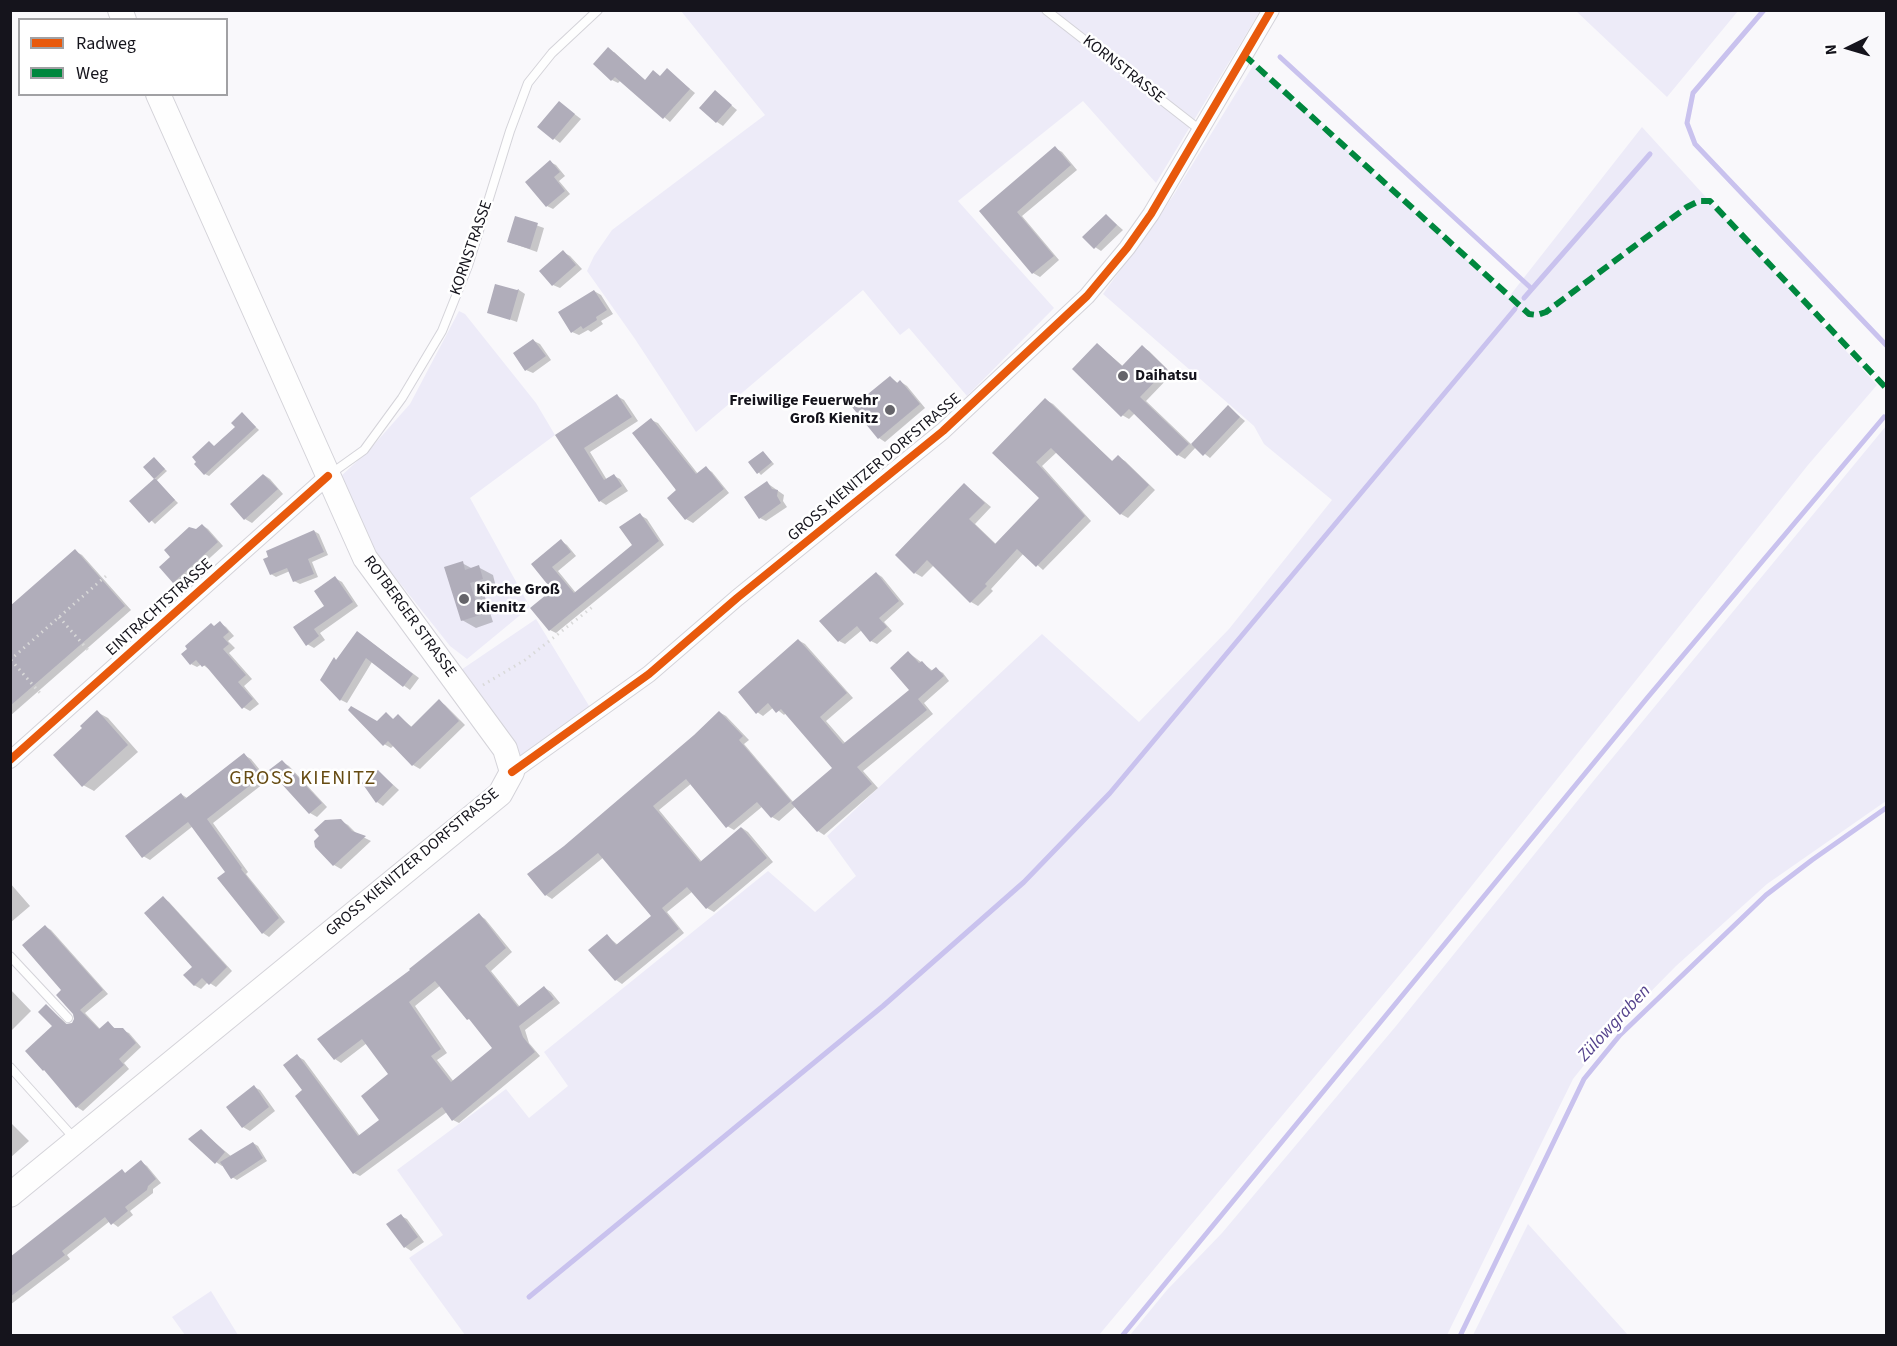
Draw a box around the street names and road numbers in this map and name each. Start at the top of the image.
street label: KORNSTRASSE [1078,32,1168,108]
street label: KORNSTRASSE [447,198,497,298]
street label: GROSS KIENITZER DORFSTRASSE [784,390,966,546]
street label: ROTBERGER STRASSE [359,553,459,681]
street label: EINTRACHTSTRASSE [103,555,217,661]
street label: GROSS KIENITZER DORFSTRASSE [322,785,504,941]

